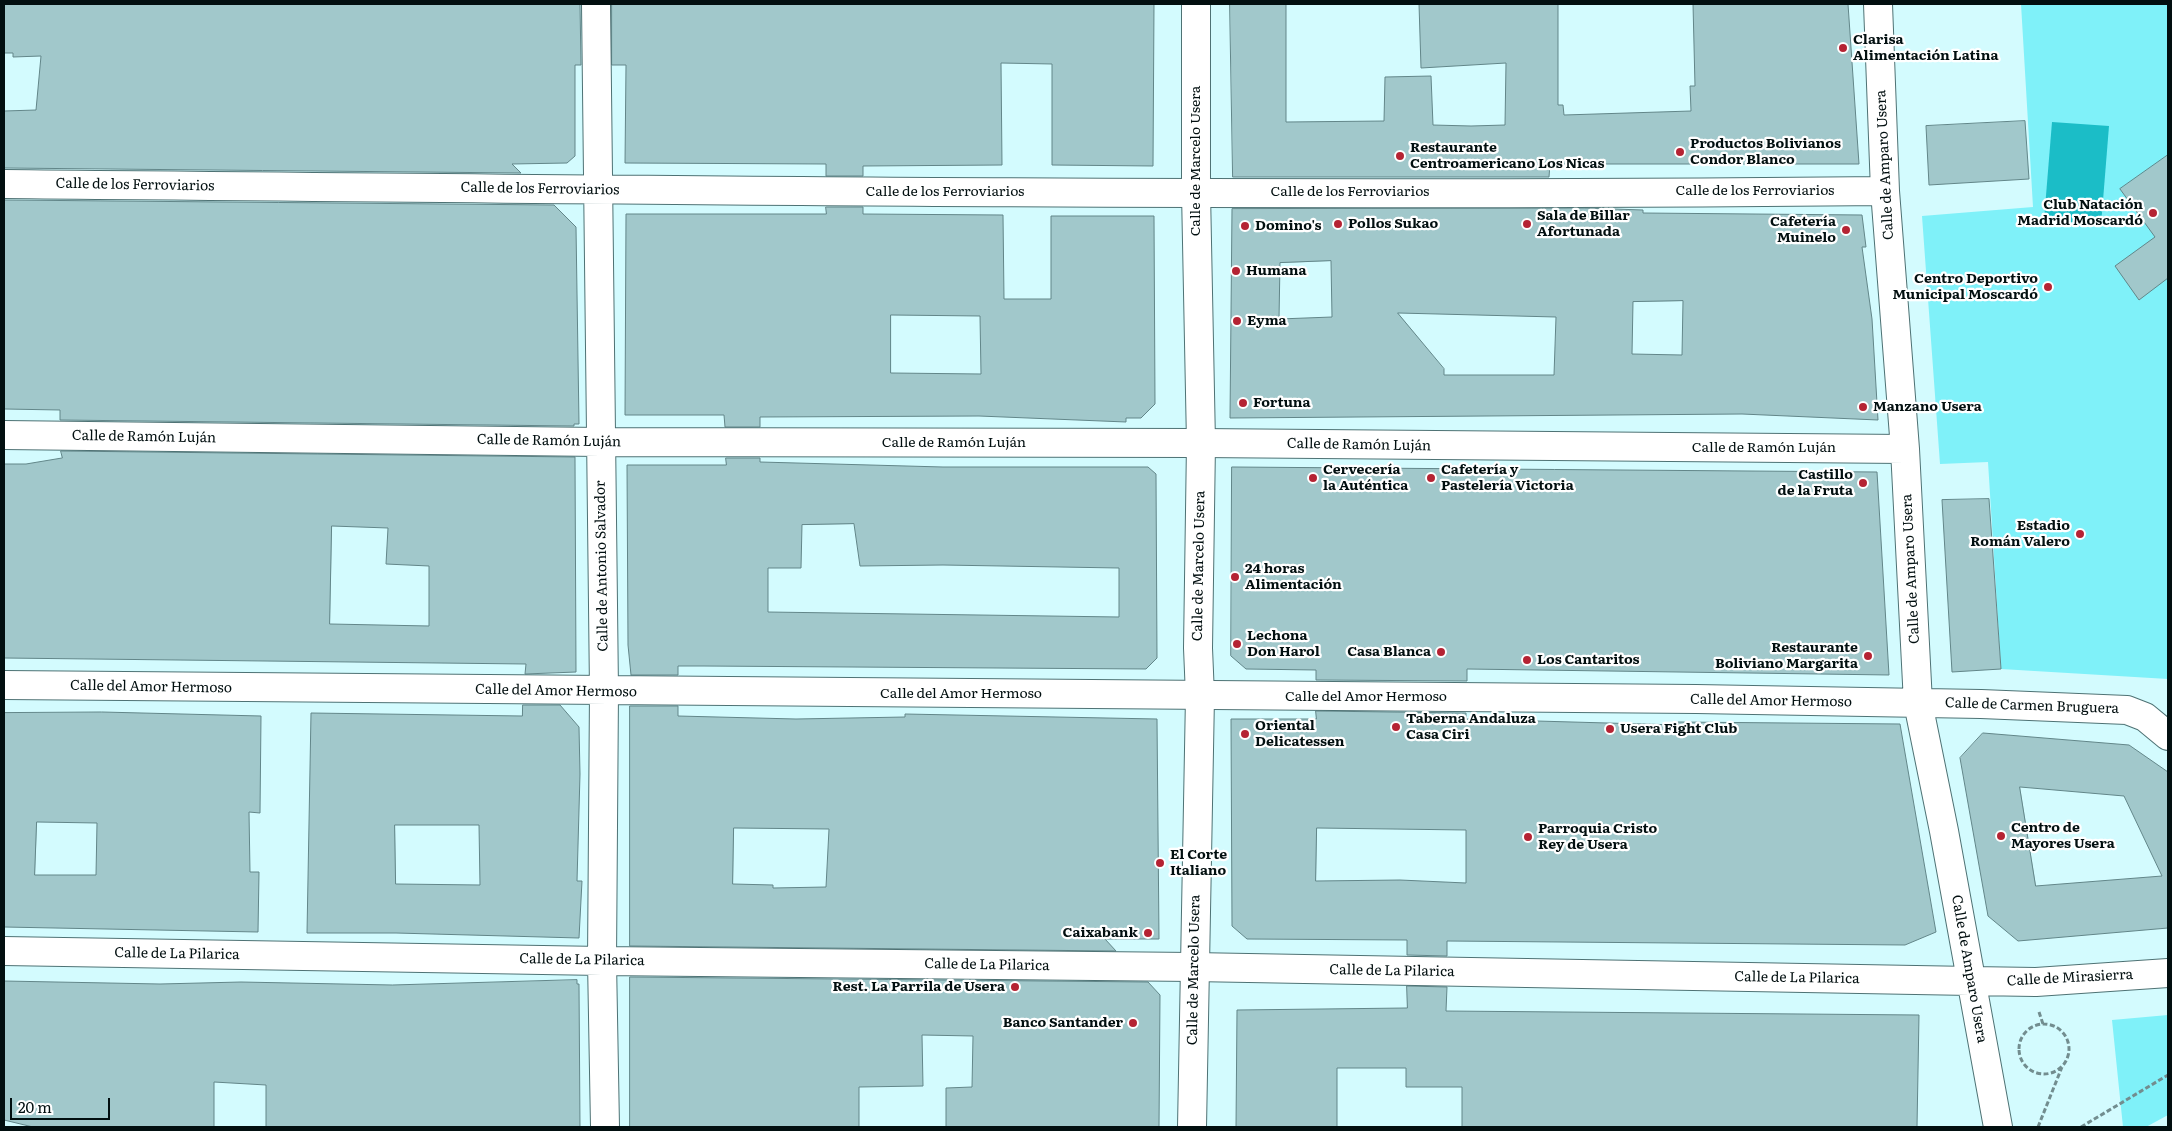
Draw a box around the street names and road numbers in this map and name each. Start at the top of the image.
street label: Calle de Marcelo Usera [1188,86,1204,236]
street label: Calle de Amparo Usera [1873,89,1897,241]
street label: Calle de los Ferroviarios [55,175,215,195]
street label: Calle de los Ferroviarios [460,179,620,199]
street label: Calle de los Ferroviarios [1676,183,1834,199]
street label: Calle de los Ferroviarios [866,184,1024,200]
street label: Calle de los Ferroviarios [1271,184,1429,200]
street label: Calle de Ramón Luján [72,427,216,447]
street label: Calle de Ramón Luján [477,431,621,451]
street label: Calle de Ramón Luján [882,435,1026,451]
street label: Calle de Ramón Luján [1287,435,1431,455]
street label: Calle de Ramón Luján [1692,440,1836,456]
street label: Calle de Antonio Salvador [592,480,612,652]
street label: Calle de Marcelo Usera [1189,491,1209,641]
street label: Calle de Amparo Usera [1899,493,1923,645]
street label: Calle del Amor Hermoso [70,677,232,697]
street label: Calle del Amor Hermoso [475,681,637,701]
street label: Calle del Amor Hermoso [880,686,1042,702]
street label: Calle del Amor Hermoso [1285,689,1447,705]
street label: Calle del Amor Hermoso [1690,691,1852,711]
street label: Calle de Carmen Bruguera [1945,695,2119,717]
street label: Calle de Amparo Usera [1948,893,1990,1045]
street label: Calle de Marcelo Usera [1184,895,1204,1045]
street label: Calle de La Pilarica [114,945,240,963]
street label: Calle de La Pilarica [519,951,645,969]
street label: Calle de La Pilarica [924,956,1050,974]
street label: Calle de La Pilarica [1329,962,1455,980]
street label: Calle de Mirasierra [2006,966,2134,990]
street label: Calle de La Pilarica [1734,969,1860,987]

